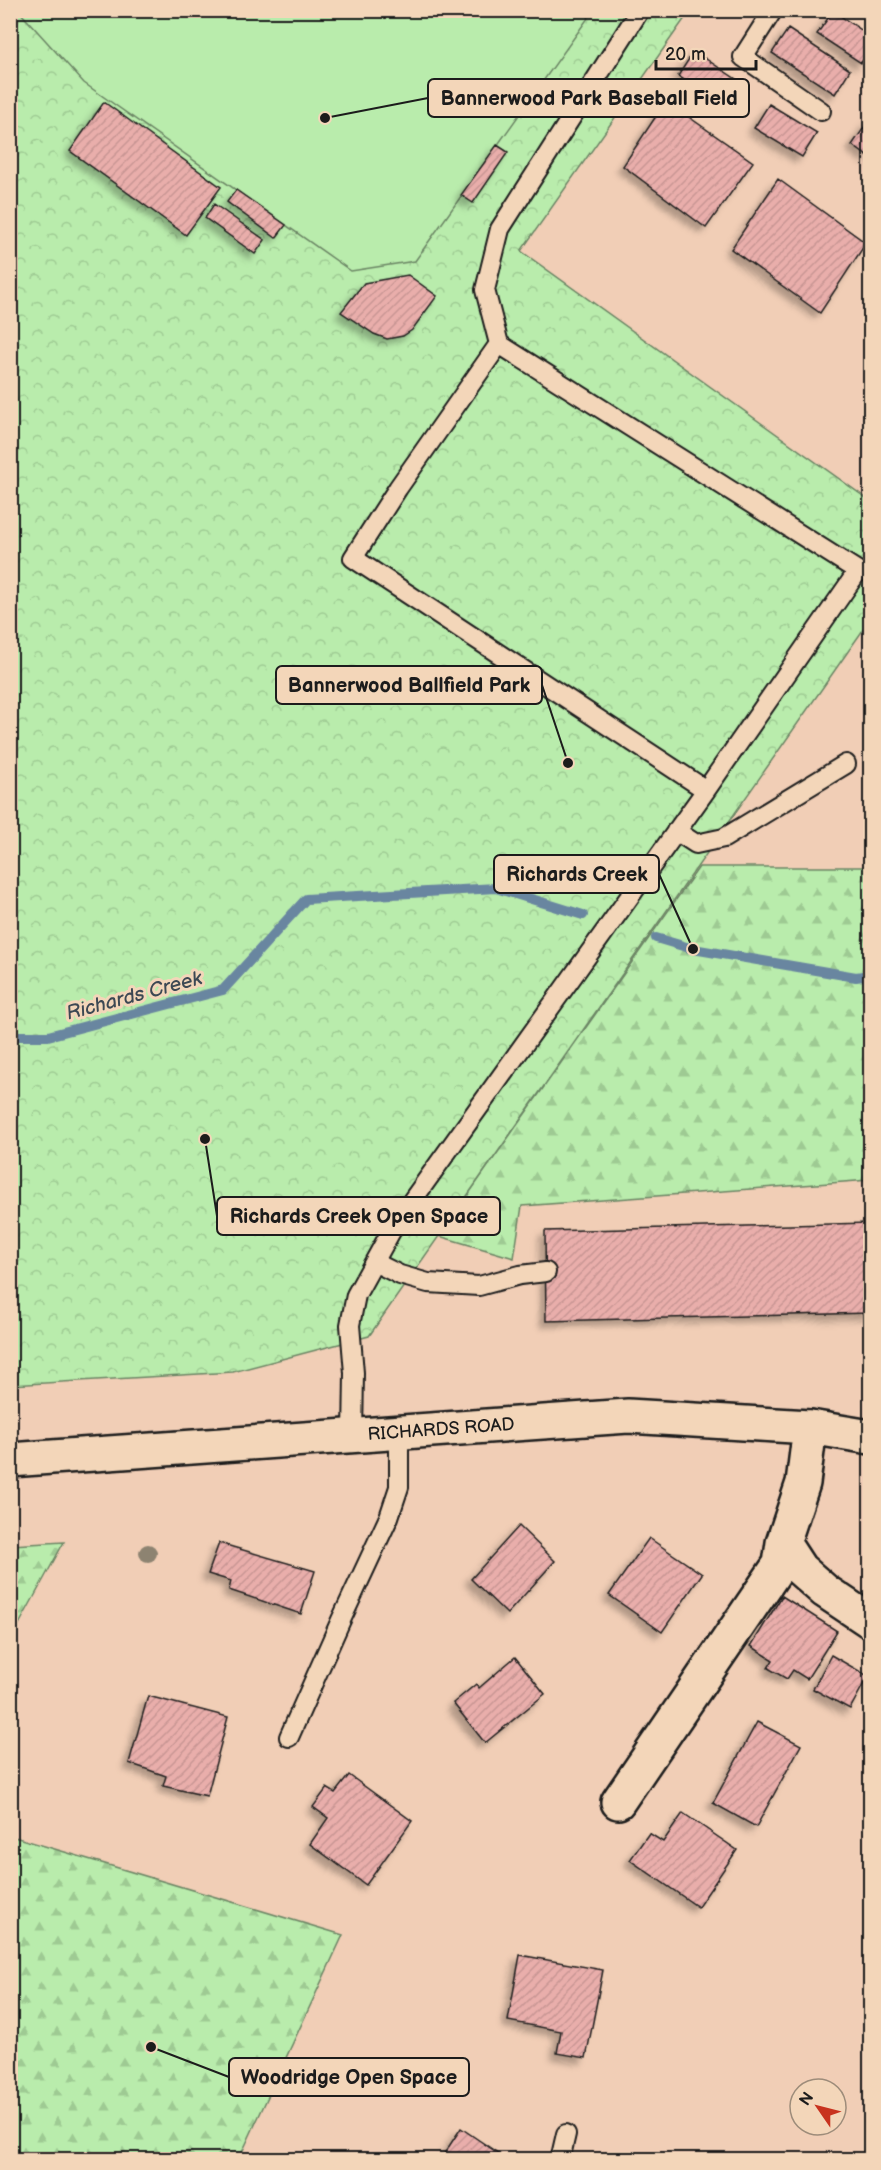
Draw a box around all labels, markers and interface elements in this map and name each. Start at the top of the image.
scale bar [656,33,756,71]
text: 20 m [665,44,706,65]
callout: Bannerwood Park Baseball Field [428,79,749,117]
text: Bannerwood Park Baseball Field [440,87,738,111]
callout: Bannerwood Ballfield Park [276,666,542,704]
text: Bannerwood Ballfield Park [288,674,531,698]
callout: Richards Creek [494,855,659,893]
text: Richards Creek [506,863,648,887]
water label: Richards Creek [64,966,206,1026]
callout: Richards Creek Open Space [217,1197,500,1235]
text: Richards Creek Open Space [230,1205,488,1229]
street label: RICHARDS ROAD [367,1414,515,1445]
callout: Woodridge Open Space [229,2058,469,2096]
text: Woodridge Open Space [241,2066,457,2090]
north arrow [788,2077,848,2137]
text: N [796,2089,818,2110]

